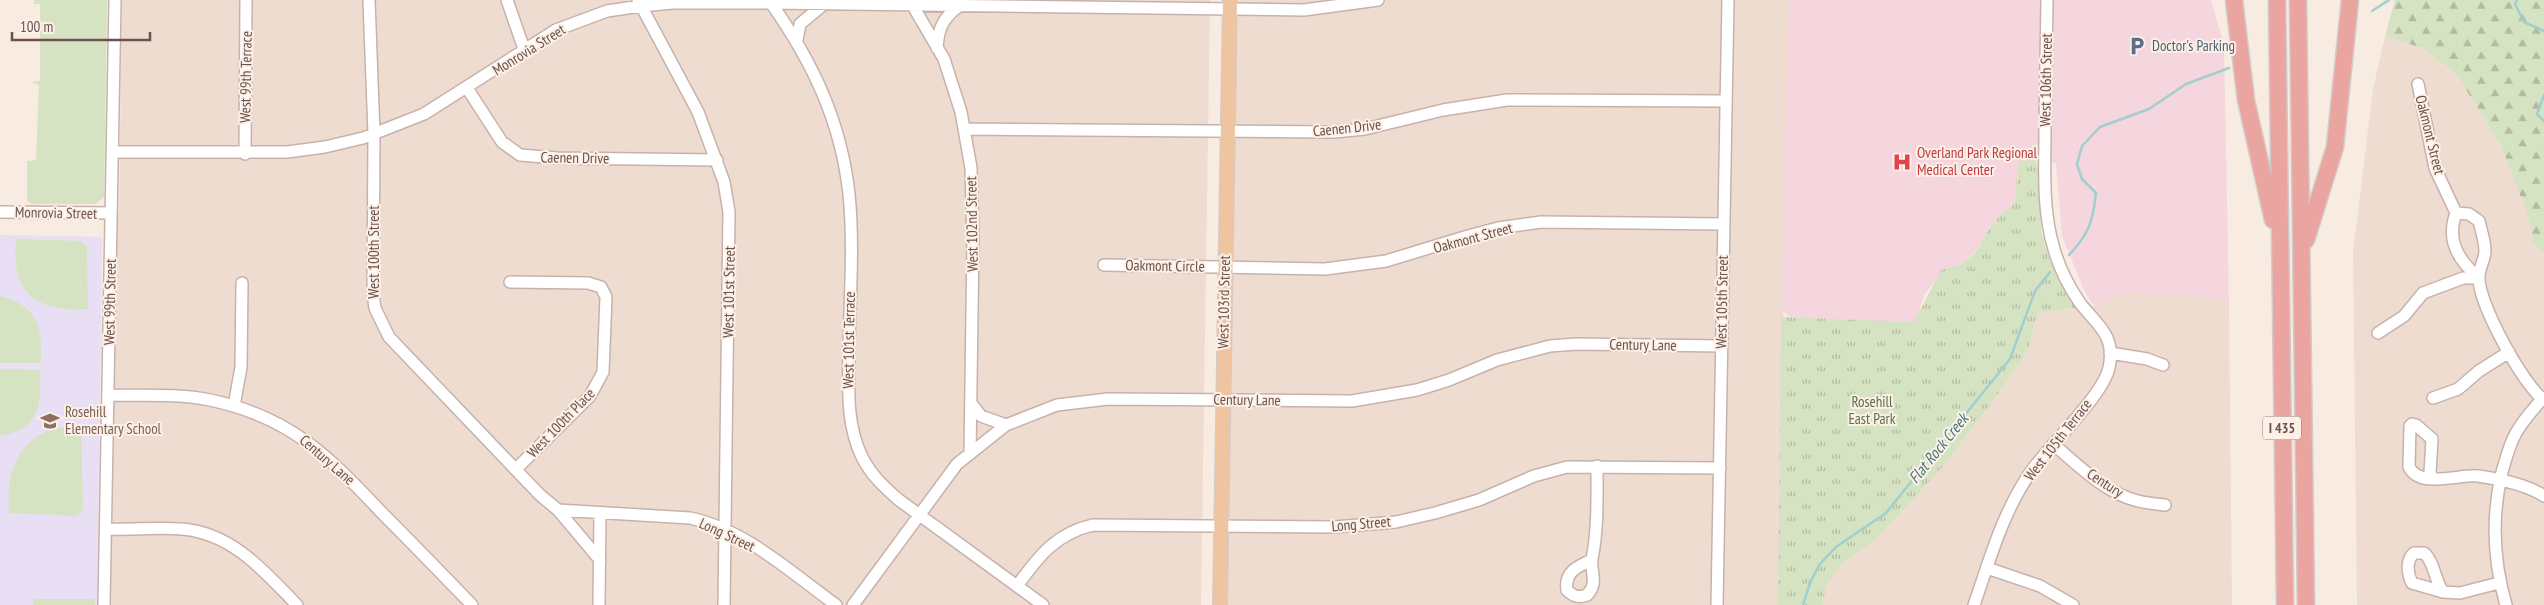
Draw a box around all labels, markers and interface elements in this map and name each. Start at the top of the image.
scale bar [12,10,150,42]
text: 100 m [20,17,53,36]
street label: Monrovia Street [489,20,569,79]
street label: West 99th Terrace [235,31,256,123]
street label: West 106th Street [2035,33,2056,127]
parking icon: Doctor's Parking [2126,35,2148,57]
place label: Doctor's Parking [2152,36,2235,55]
street label: Oakmont Street [2411,93,2450,177]
street label: Caenen Drive [1312,114,1382,141]
place label: Overland Park Regional Medical Center [1917,143,2038,179]
street label: Caenen Drive [541,147,610,168]
hospital icon: Overland Park Regional Medical Center [1891,151,1913,173]
street label: West 102nd Street [961,176,982,272]
street label: Monrovia Street [15,202,97,223]
street label: West 100th Street [364,205,383,299]
street label: Oakmont Street [1431,218,1515,257]
street label: West 101st Street [718,246,739,338]
street label: Oakmont Circle [1125,255,1205,276]
street label: West 103rd Street [1213,255,1234,349]
street label: West 105th Street [1711,255,1732,349]
street label: West 99th Street [99,259,120,345]
street label: West 101st Terrace [838,291,859,389]
street label: Century Lane [1609,334,1677,355]
street label: West 100th Place [523,384,599,462]
street label: Century Lane [1213,389,1281,410]
park label: Rosehill East Park [1848,392,1896,428]
street label: West 105th Terrace [2020,395,2095,484]
place label: Rosehill Elementary School [65,402,162,438]
water label: Flat Rock Creek [1904,408,1973,487]
school or university icon: Rosehill Elementary School [39,410,61,432]
road number: I 435 [2263,416,2301,439]
street label: Century Lane [296,430,359,489]
street label: Century [2083,464,2127,502]
street label: Long Street [1331,511,1391,536]
street label: Long Street [696,513,758,556]

